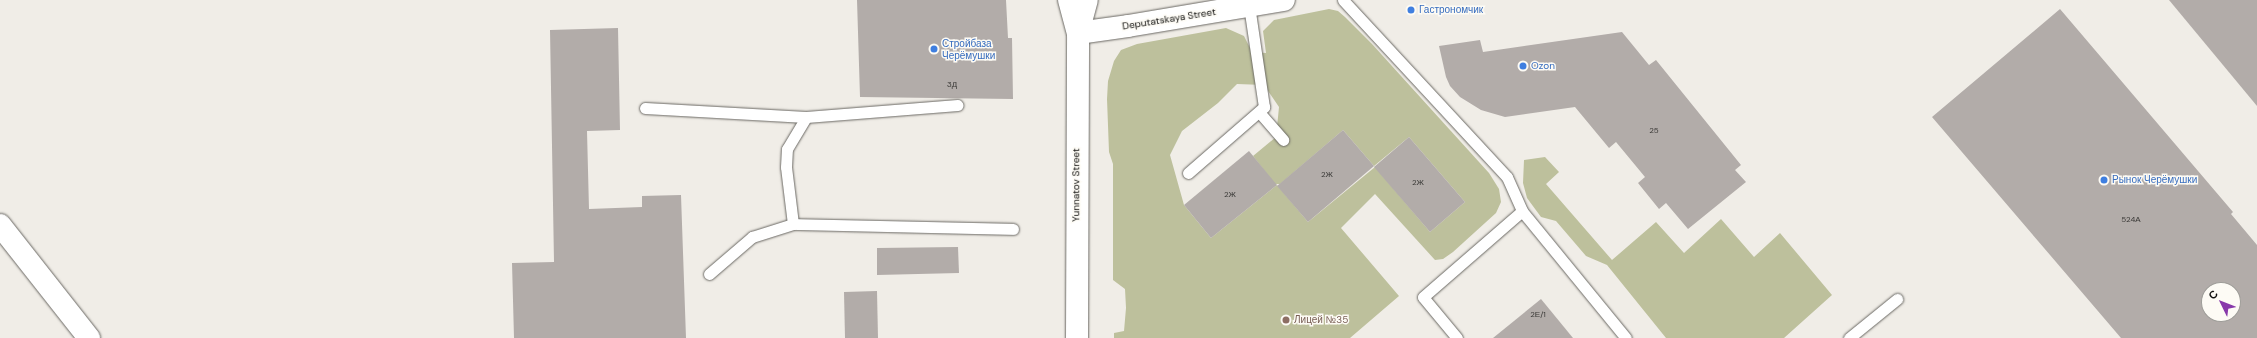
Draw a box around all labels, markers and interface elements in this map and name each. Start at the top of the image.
place label: Гастрономчик [1419,4,1483,16]
marker: Гастрономчик [1406,5,1416,15]
street label: Deputatskaya Street [1121,6,1217,32]
place label: Стройбаза Черёмушки [942,37,995,60]
marker: Стройбаза Черёмушки [929,44,939,54]
place label: Ozon [1531,60,1555,72]
marker: Ozon [1518,61,1528,71]
house number: 3Д [947,80,957,90]
house number: 25 [1649,126,1659,136]
street label: Yunnatov Street [1070,148,1082,222]
house number: 2Ж [1321,170,1333,180]
place label: Рынок Черёмушки [2112,174,2197,186]
marker: Рынок Черёмушки [2099,175,2109,185]
house number: 2Ж [1412,178,1424,188]
house number: 2Ж [1224,190,1236,200]
house number: 524А [2121,215,2141,225]
north arrow [2201,282,2241,322]
text: С [2205,287,2221,302]
house number: 2Е/1 [1530,310,1546,320]
place label: Лицей №35 [1294,314,1348,326]
marker: Лицей №35 [1281,315,1291,325]

